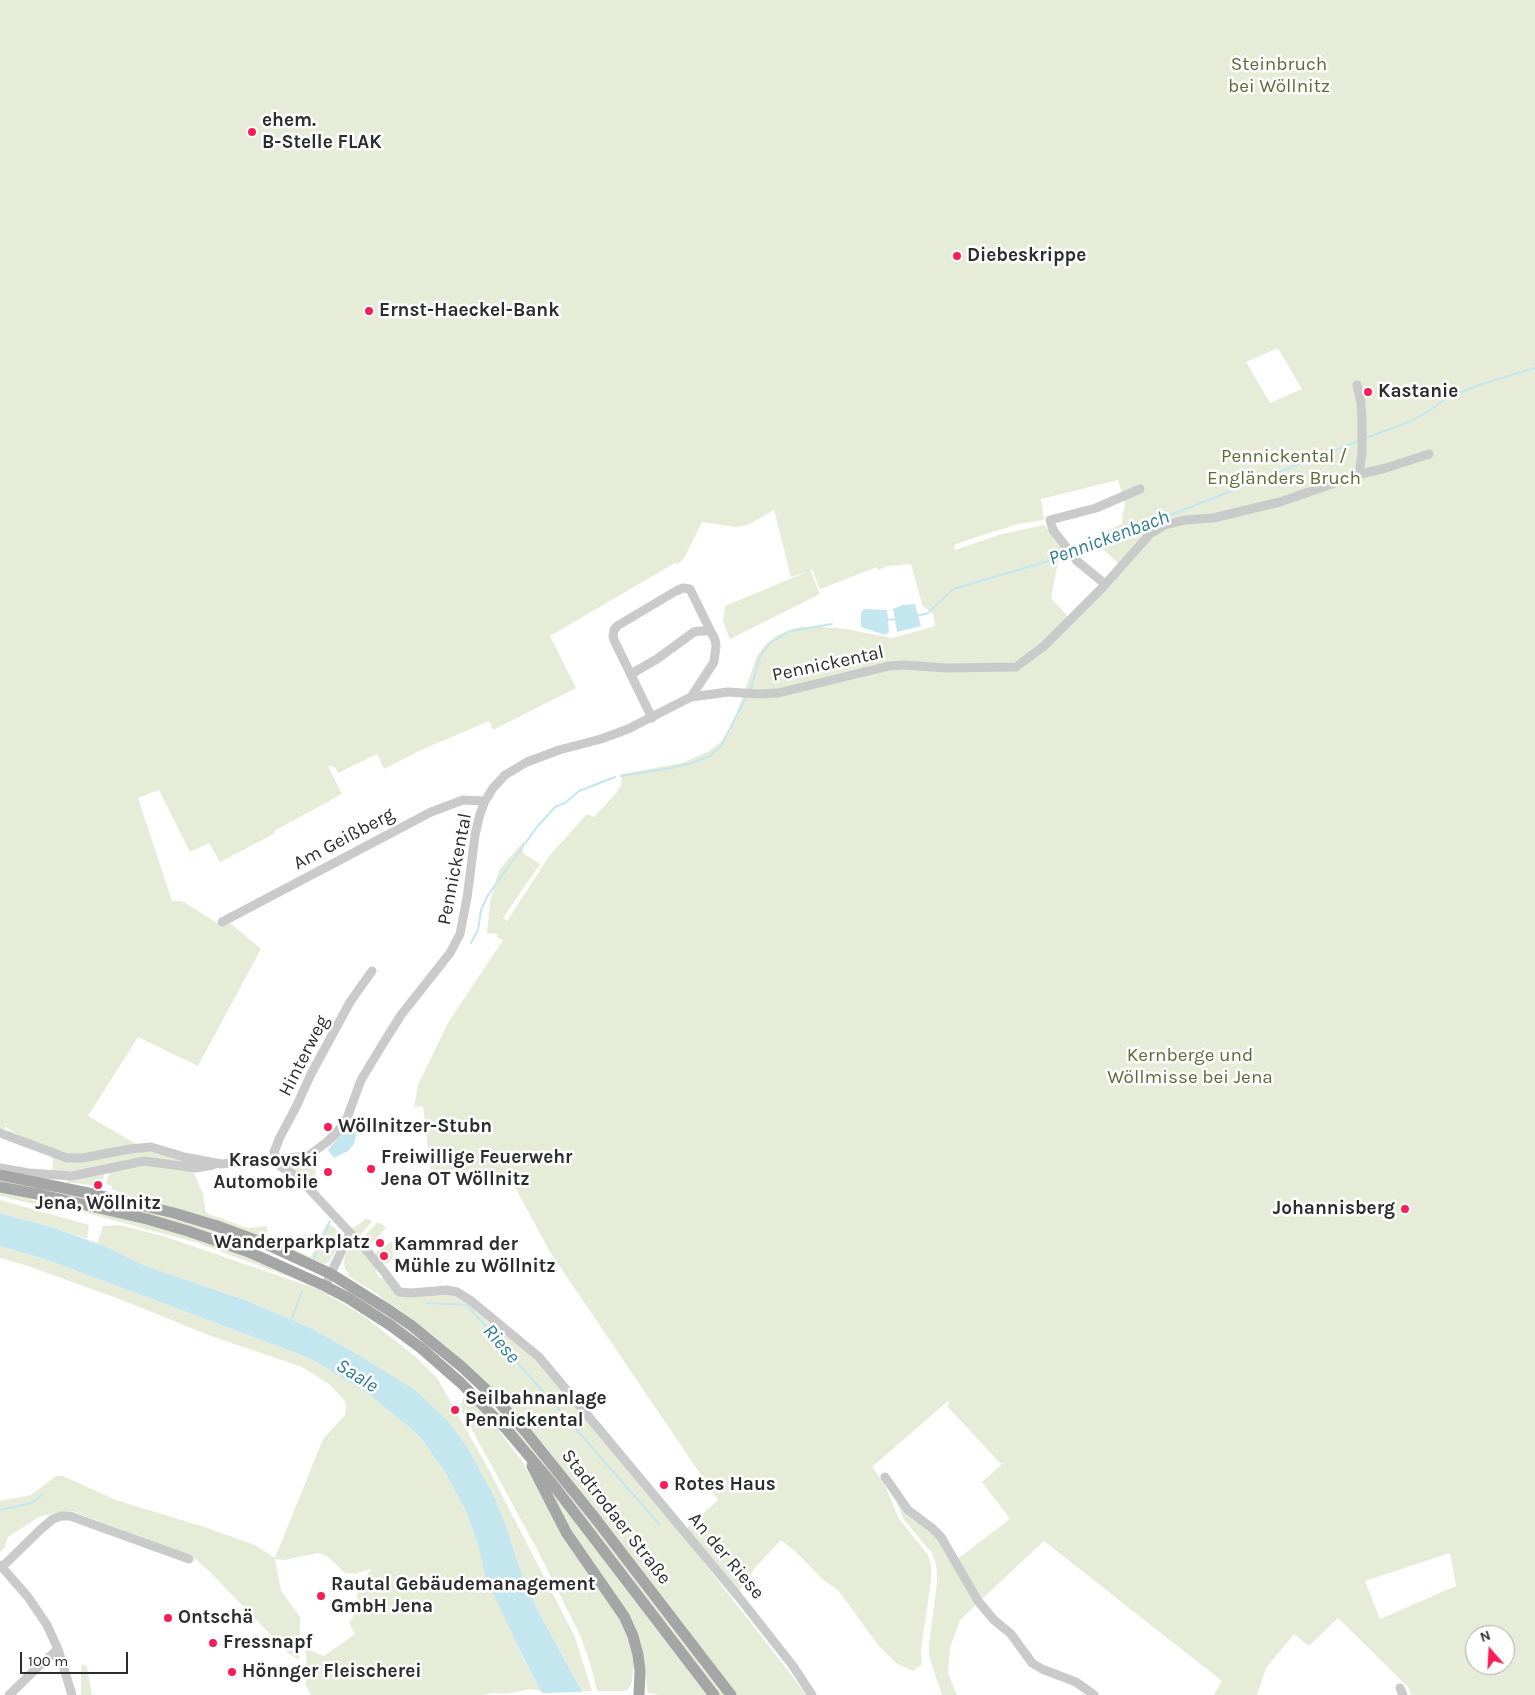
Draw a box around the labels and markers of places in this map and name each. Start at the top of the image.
place label: ehem. B-Stelle FLAK [262,110,382,154]
marker: ehem. B-Stelle FLAK [246,126,258,138]
place label: Diebeskrippe [967,245,1086,267]
marker: Diebeskrippe [951,250,963,262]
place label: Ernst-Haeckel-Bank [379,300,559,322]
marker: Ernst-Haeckel-Bank [363,305,375,317]
place label: Kastanie [1378,381,1458,403]
marker: Kastanie [1362,386,1374,398]
place label: Wöllnitzer-Stubn [338,1116,492,1138]
marker: Wöllnitzer-Stubn [322,1121,334,1133]
place label: Freiwillige Feuerwehr Jena OT Wöllnitz [381,1147,573,1191]
place label: Krasovski Automobile [213,1150,318,1194]
marker: Freiwillige Feuerwehr Jena OT Wöllnitz [365,1163,377,1175]
marker: Krasovski Automobile [322,1166,334,1178]
marker: Jena, Wöllnitz [92,1179,104,1191]
place label: Jena, Wöllnitz [35,1193,161,1215]
place label: Johannisberg [1273,1198,1395,1220]
marker: Johannisberg [1399,1203,1411,1215]
place label: Wanderparkplatz [214,1232,370,1254]
place label: Kammrad der Mühle zu Wöllnitz [394,1234,556,1278]
marker: Wanderparkplatz [374,1237,386,1249]
marker: Kammrad der Mühle zu Wöllnitz [378,1250,390,1262]
place label: Seilbahnanlage Pennickental [465,1388,607,1432]
marker: Seilbahnanlage Pennickental [449,1404,461,1416]
place label: Rotes Haus [674,1474,776,1496]
marker: Rotes Haus [658,1479,670,1491]
place label: Rautal Gebäudemanagement GmbH Jena [331,1574,595,1618]
marker: Rautal Gebäudemanagement GmbH Jena [315,1590,327,1602]
place label: Ontschä [178,1607,253,1629]
marker: Ontschä [162,1612,174,1624]
place label: Fressnapf [223,1632,312,1654]
marker: Fressnapf [207,1637,219,1649]
place label: Hönnger Fleischerei [242,1661,421,1683]
marker: Hönnger Fleischerei [226,1666,238,1678]

